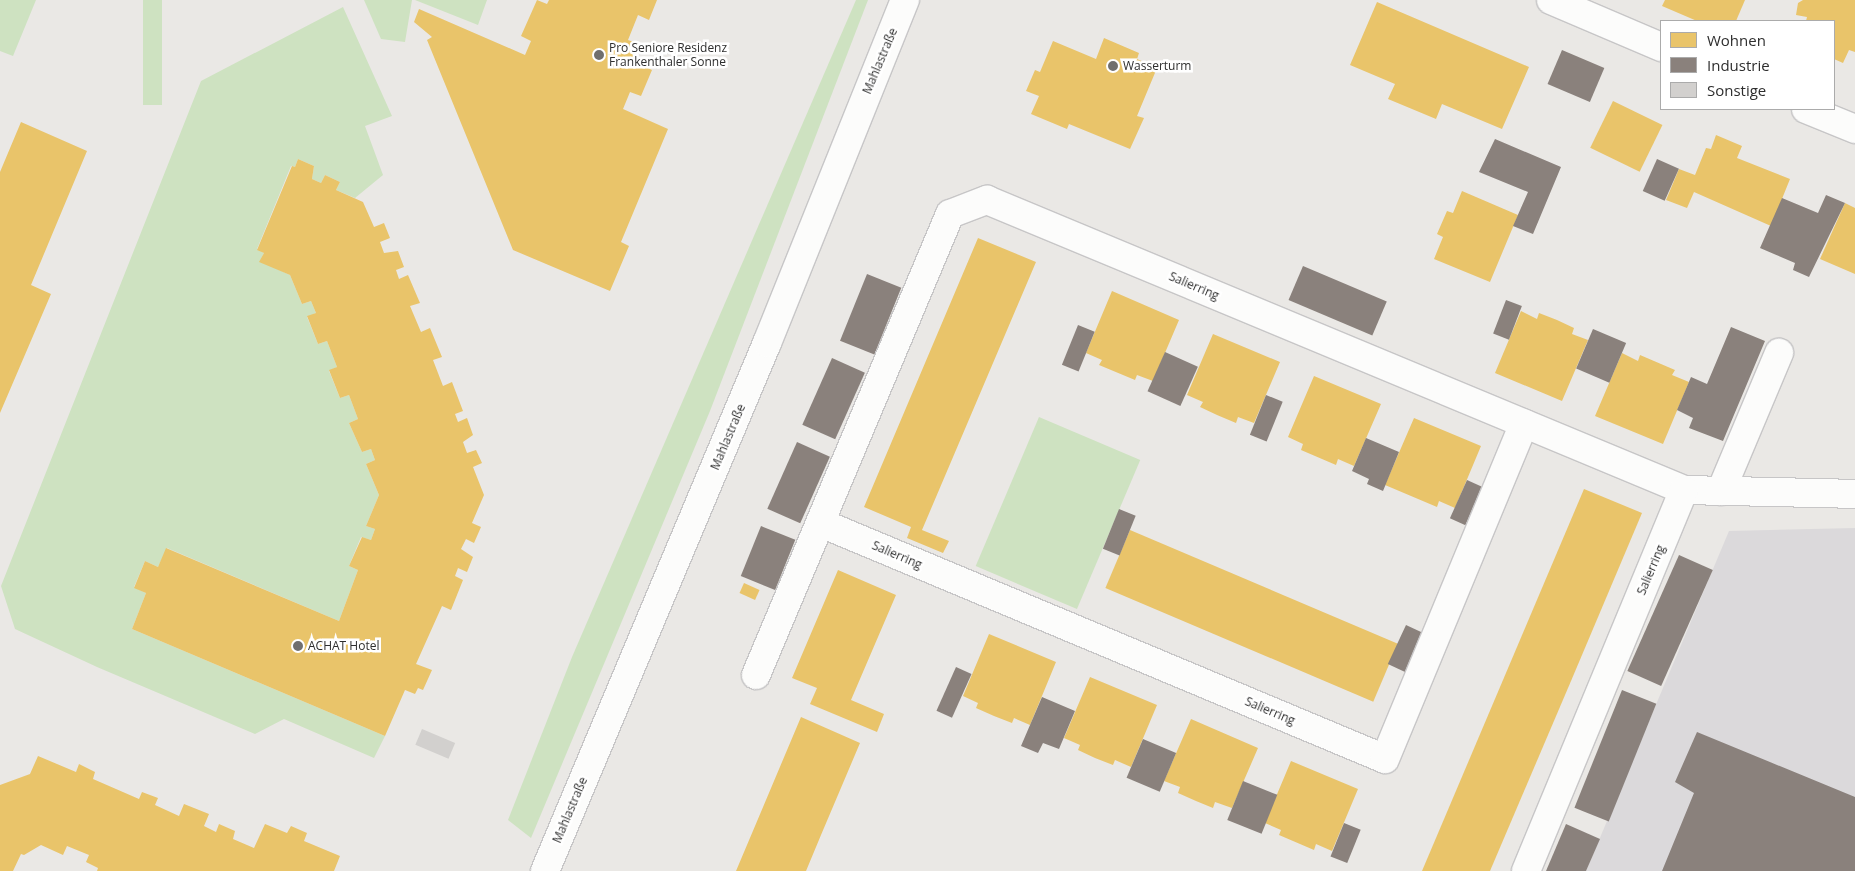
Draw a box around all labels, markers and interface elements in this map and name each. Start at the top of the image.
legend [1660,20,1835,110]
street label: Mahlastraße [860,26,900,96]
text: Wohnen [1707,30,1766,50]
place label: Pro Seniore Residenz Frankenthaler Sonne [609,41,727,69]
marker: Pro Seniore Residenz Frankenthaler Sonne [593,49,605,61]
text: Industrie [1707,55,1770,75]
place label: Wasserturm [1123,59,1191,73]
marker: Wasserturm [1107,60,1119,72]
text: Sonstige [1707,80,1766,100]
street label: Salierring [1167,269,1221,303]
street label: Mahlastraße [708,402,748,472]
street label: Salierring [870,538,924,572]
street label: Salierring [1634,543,1668,597]
place label: ACHAT Hotel [308,639,379,653]
marker: ACHAT Hotel [292,640,304,652]
street label: Salierring [1243,694,1297,728]
street label: Mahlastraße [550,775,590,845]

